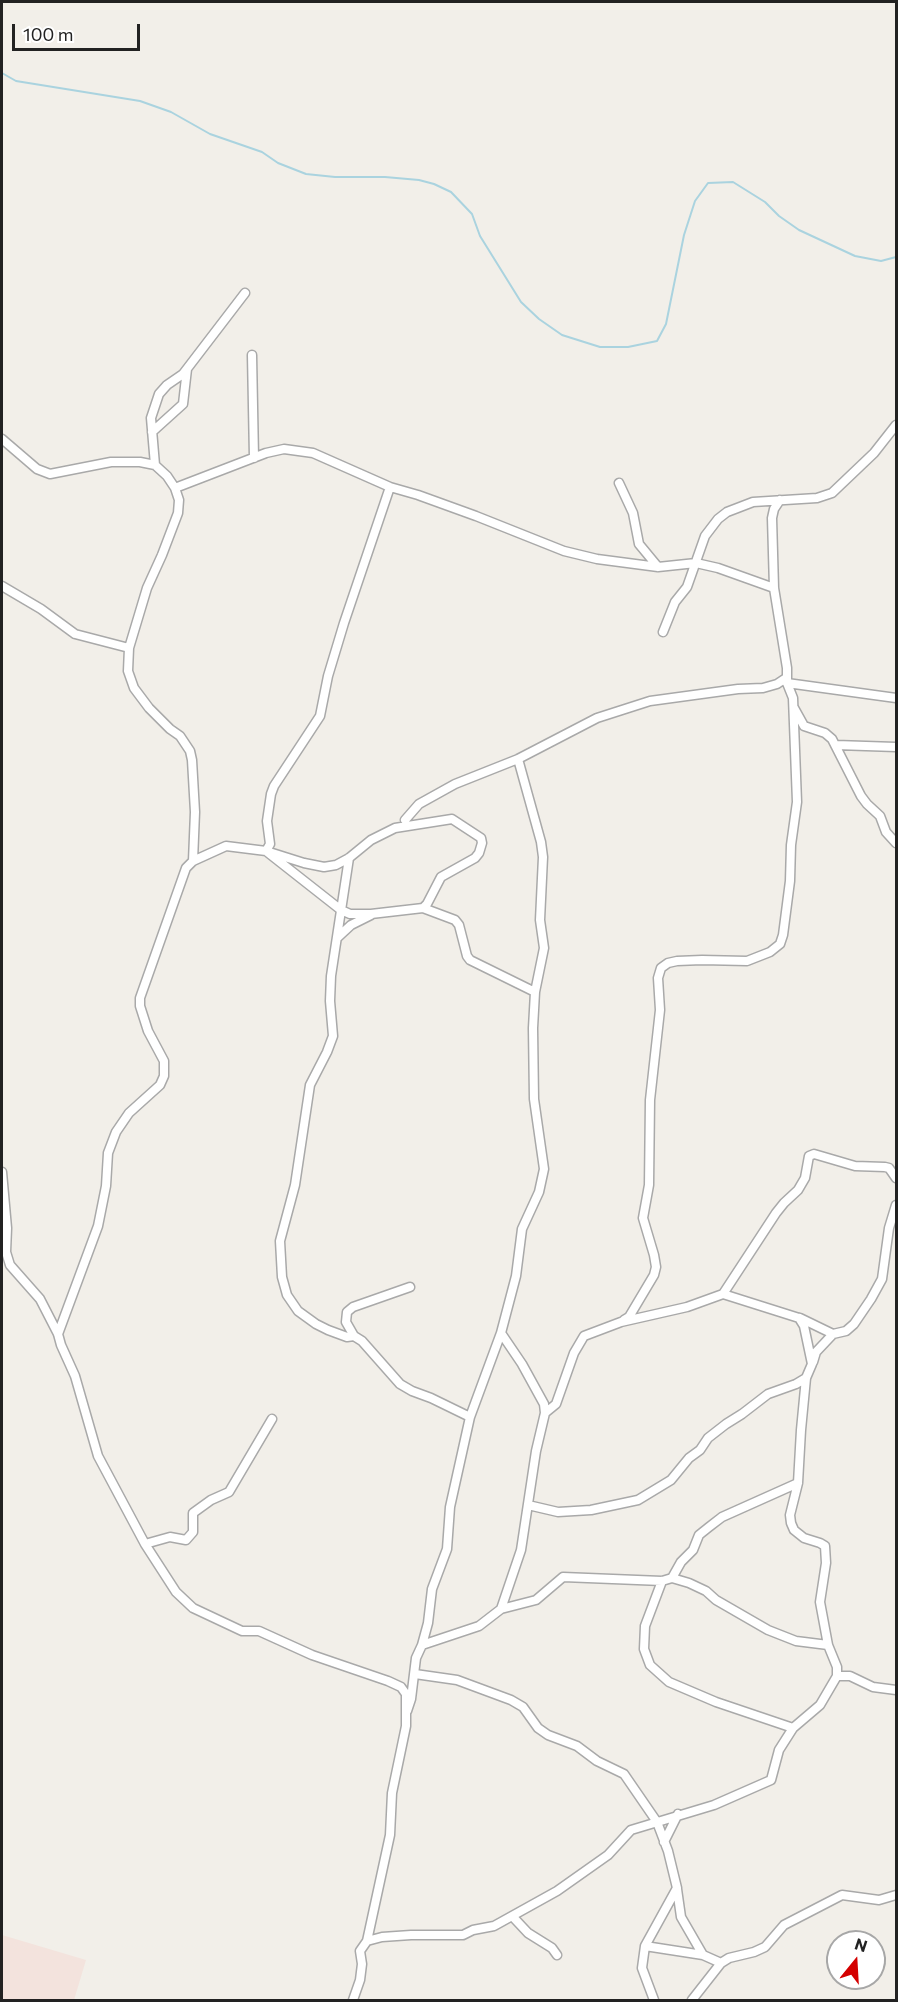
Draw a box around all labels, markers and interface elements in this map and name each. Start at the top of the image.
scale bar [15,12,142,50]
text: 100 m [23,23,73,45]
north arrow [826,1930,886,1990]
text: N [852,1933,870,1955]

